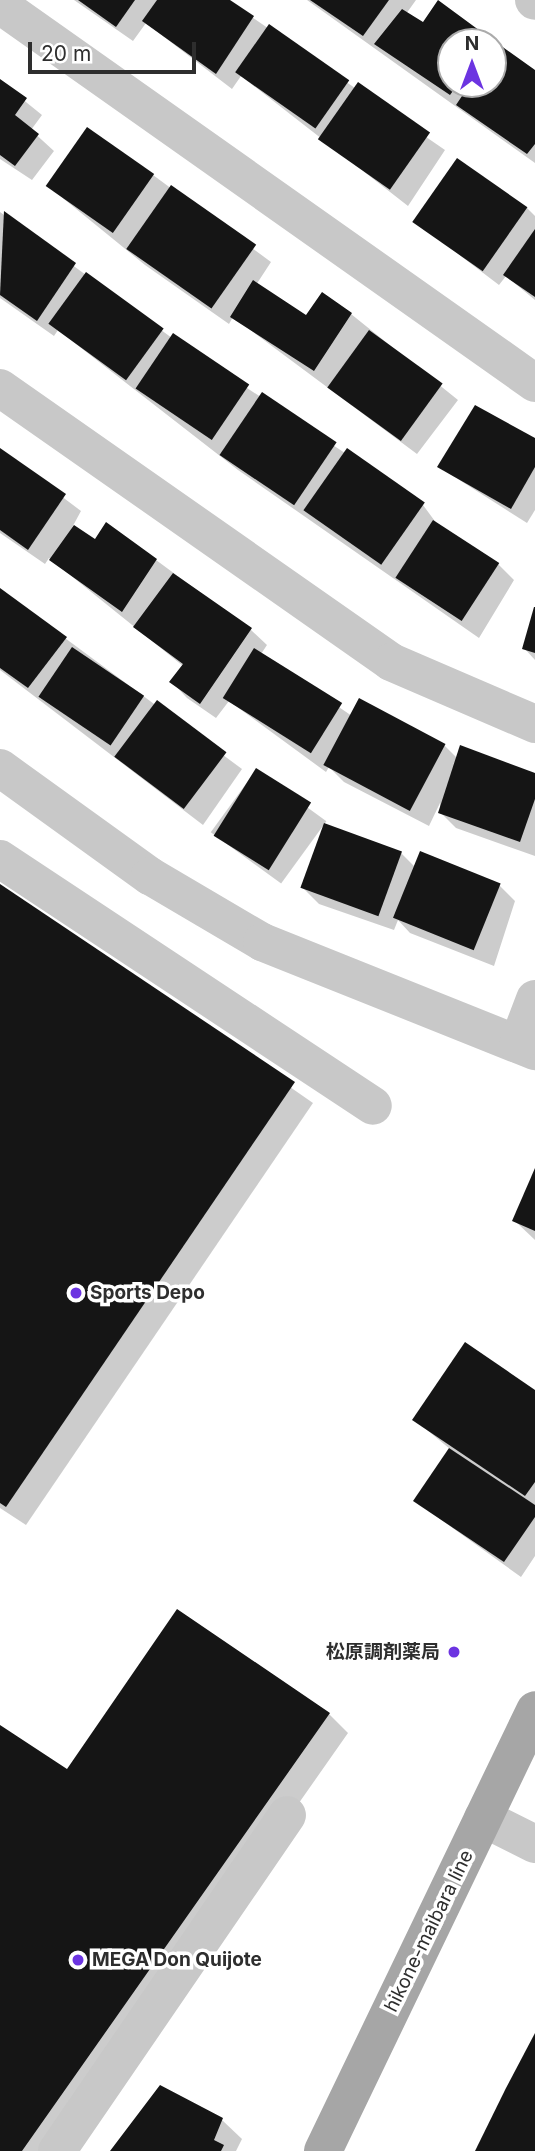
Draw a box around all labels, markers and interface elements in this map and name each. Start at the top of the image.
scale bar [32,28,200,72]
north arrow [437,28,507,98]
text: N [465,32,479,55]
text: 20 m [41,41,91,66]
place label: Sports Depo [90,1282,205,1304]
marker: Sports Depo [68,1285,84,1301]
place label: 松原調剤薬局 [326,1641,440,1663]
marker: 松原調剤薬局 [446,1644,462,1660]
street label: hikone-maibara line [380,1846,478,2016]
place label: MEGA Don Quijote [92,1949,262,1971]
marker: MEGA Don Quijote [70,1952,86,1968]

